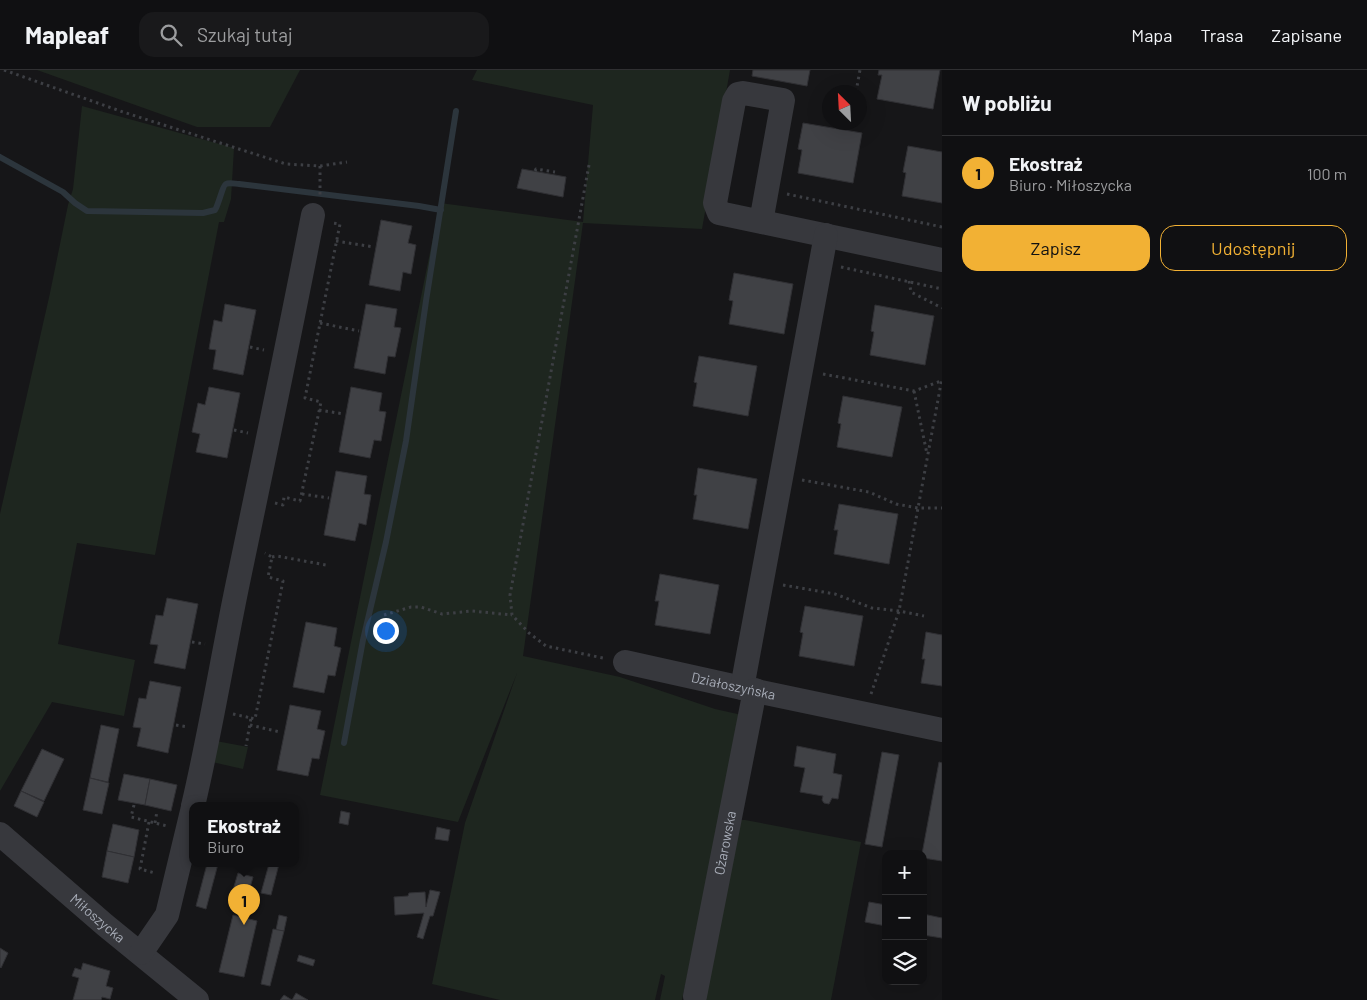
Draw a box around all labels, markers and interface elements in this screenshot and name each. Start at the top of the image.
search box [139,12,489,57]
text: Mapleaf [25,20,109,49]
icon: search [157,21,185,49]
text: Szukaj tutaj [197,23,293,46]
text: Mapa [1131,24,1173,46]
text: Trasa [1201,24,1243,46]
text: Zapisane [1271,24,1342,46]
north arrow [822,85,867,130]
text: W pobliżu [962,90,1052,115]
text: Ekostraż [1009,152,1083,175]
text: 1 [975,164,981,183]
text: 100 m [1307,164,1347,183]
text: Biuro · Miłoszycka [1009,175,1132,194]
button: Zapisz [962,225,1150,271]
button: Udostępnij [1160,225,1347,271]
your location [373,618,399,644]
street label: Działoszyńska [690,668,777,703]
popup [189,802,299,867]
street label: Ożarowska [710,809,739,876]
text: Ekostraż [207,814,281,837]
text: Biuro [207,837,244,856]
map controls [882,850,927,985]
button: + [882,850,927,895]
pin: 1 [228,884,260,925]
street label: Miłoszycka [67,890,129,946]
button: − [882,895,927,940]
button: layers [882,940,927,985]

